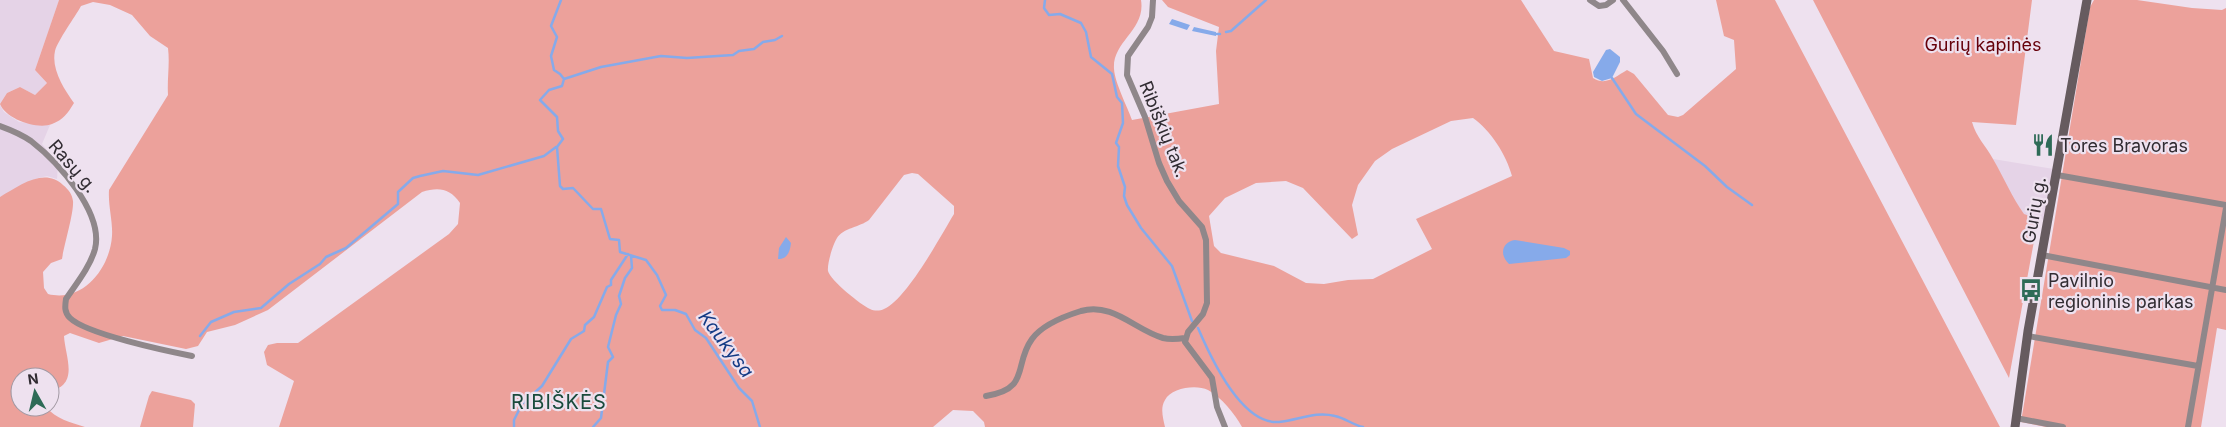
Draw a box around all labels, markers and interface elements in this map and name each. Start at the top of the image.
park label: Gurių kapinės [1924,34,2042,55]
street label: Ribiškių tak. [1135,78,1193,180]
restaurant icon: Tores Bravoras [2030,132,2056,158]
street label: Rasų g. [44,135,102,197]
place label: Tores Bravoras [2060,135,2188,156]
street label: Gurių g. [2018,175,2050,245]
place label: Pavilnio regioninis parkas [2048,270,2194,312]
bus stop icon: Pavilnio regioninis parkas [2018,277,2044,303]
water label: Kaukysa [693,306,759,382]
north arrow [10,367,60,417]
text: N [27,369,40,388]
district label: RIBIŠKĖS [511,389,607,414]

